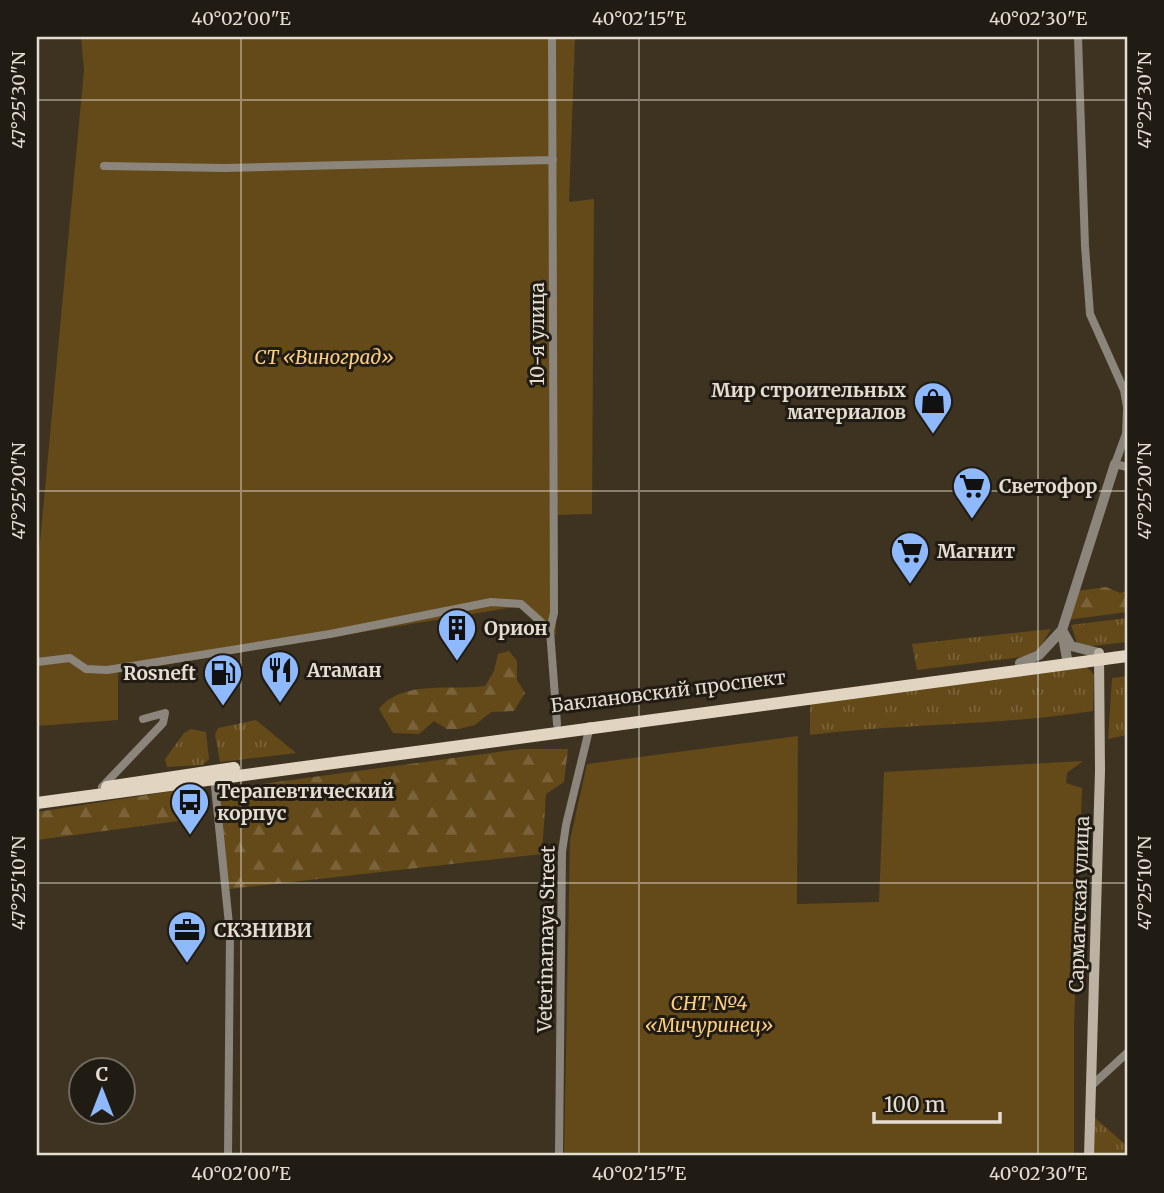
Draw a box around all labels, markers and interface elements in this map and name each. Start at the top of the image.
text: 40°02'00"E [191,7,291,30]
text: 40°02'15"E [592,7,687,30]
text: 40°02'30"E [989,7,1088,30]
text: 47°25'30"N [7,51,30,149]
text: 47°25'30"N [1133,51,1156,149]
street label: 10-я улица [525,282,549,386]
park label: СТ «Виноград» [254,345,394,369]
place label: Мир строительных материалов [711,378,906,424]
shop icon: Мир строительных материалов [912,380,954,435]
text: 47°25'20"N [7,442,30,540]
text: 47°25'20"N [1133,442,1156,540]
supermarket icon: Светофор [951,465,993,520]
place label: Светофор [999,474,1097,498]
supermarket icon: Магнит [889,530,931,585]
place label: Магнит [937,539,1016,563]
building icon: Орион [436,607,478,662]
place label: Орион [484,616,548,640]
restaurant icon: Атаман [259,649,301,704]
fuel station icon: Rosneft [202,652,244,707]
place label: Атаман [306,658,382,682]
place label: Rosneft [123,661,196,685]
street label: Баклановский проспект [549,665,787,717]
place label: Терапевтический корпус [217,779,394,825]
bus stop icon: Терапевтический корпус [169,781,211,836]
street label: Сарматская улица [1064,815,1094,993]
text: 47°25'10"N [7,836,30,930]
text: 47°25'10"N [1133,836,1156,930]
street label: Veterinarnaya Street [532,845,560,1034]
office icon: СКЗНИВИ [166,909,208,964]
place label: СКЗНИВИ [214,918,312,942]
park label: СНТ №4 «Мичуринец» [645,991,773,1037]
north arrow [66,1056,136,1126]
text: С [96,1062,108,1086]
scale bar [874,1081,1000,1125]
text: 100 m [884,1091,946,1118]
text: 40°02'00"E [191,1162,291,1185]
text: 40°02'15"E [592,1162,687,1185]
text: 40°02'30"E [989,1162,1088,1185]

